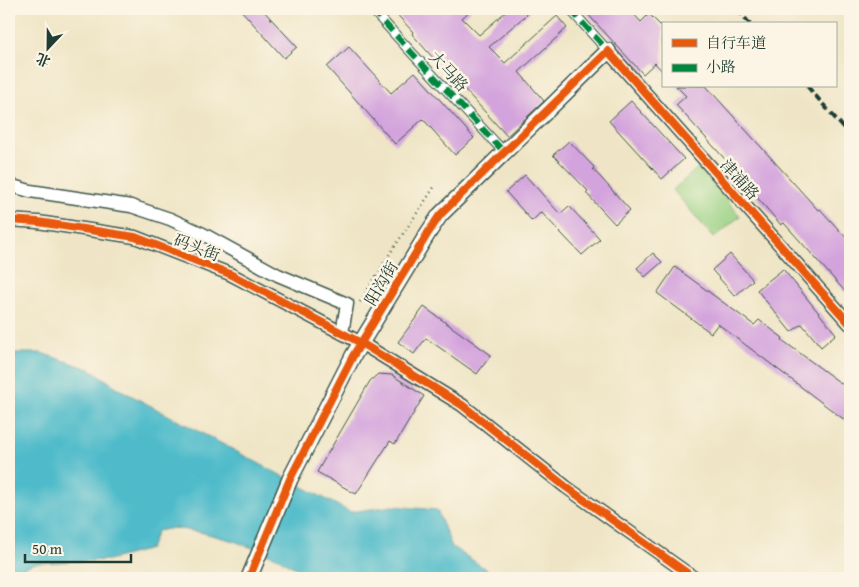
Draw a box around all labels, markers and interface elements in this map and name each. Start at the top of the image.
north arrow [22,22,72,72]
legend [662,22,836,88]
text: 自行车道 [706,32,766,53]
street label: 大马路 [424,45,474,97]
text: 北 [33,48,53,72]
text: 小路 [706,56,736,77]
street label: 津浦路 [715,153,765,205]
street label: 码头街 [170,227,224,267]
street label: 阳沟街 [358,256,404,310]
scale bar [25,532,131,564]
text: 50 m [32,538,63,559]

